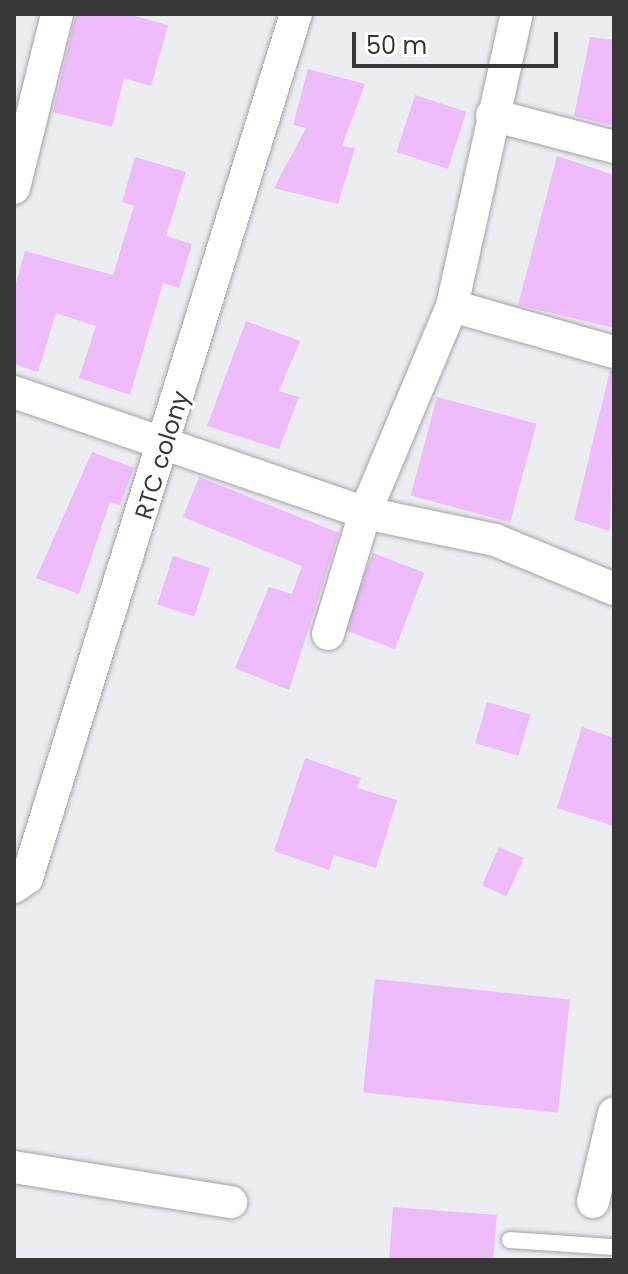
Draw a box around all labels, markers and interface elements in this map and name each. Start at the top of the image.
scale bar [356,16,562,66]
text: 50 m [366,29,427,62]
street label: RTC colony [129,387,195,523]

